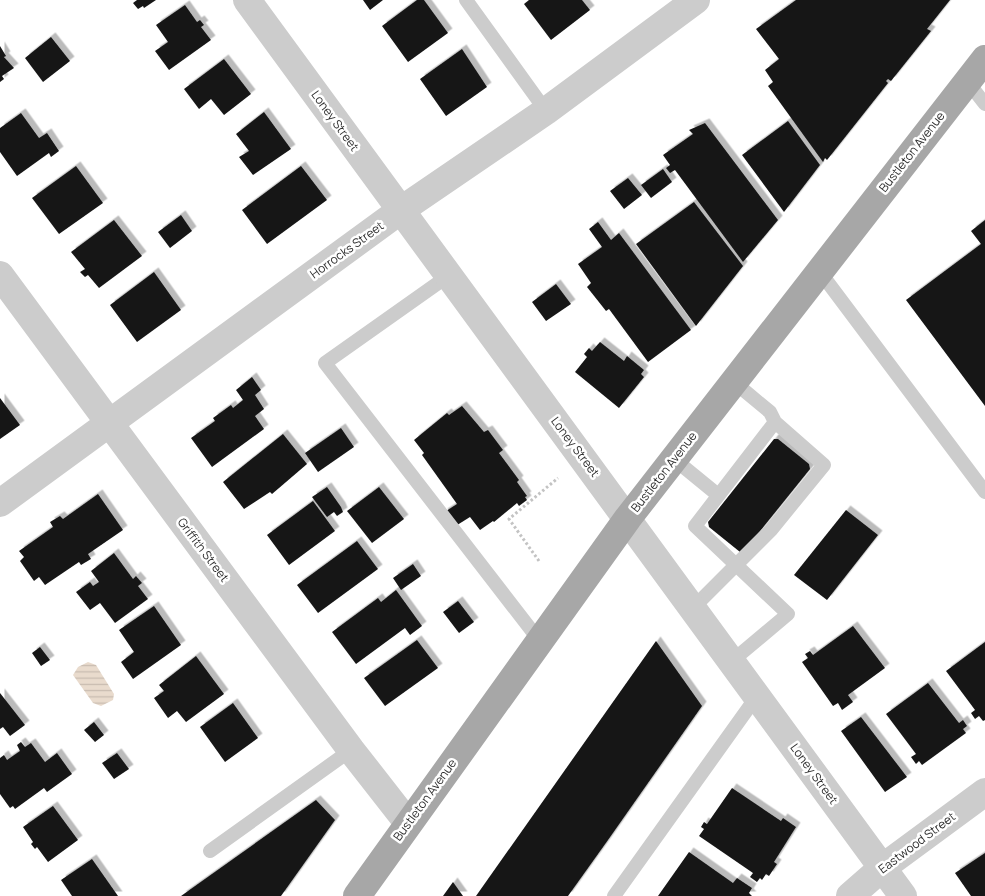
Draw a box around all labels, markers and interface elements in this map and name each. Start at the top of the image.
street label: Loney Street [308,87,363,155]
street label: Bustleton Avenue [875,108,948,195]
street label: Horrocks Street [306,217,387,282]
street label: Loney Street [547,413,604,480]
street label: Bustleton Avenue [627,428,700,515]
street label: Griffith Street [174,514,233,585]
street label: Loney Street [787,740,842,808]
street label: Bustleton Avenue [389,755,460,844]
street label: Eastwood Street [875,808,959,877]

